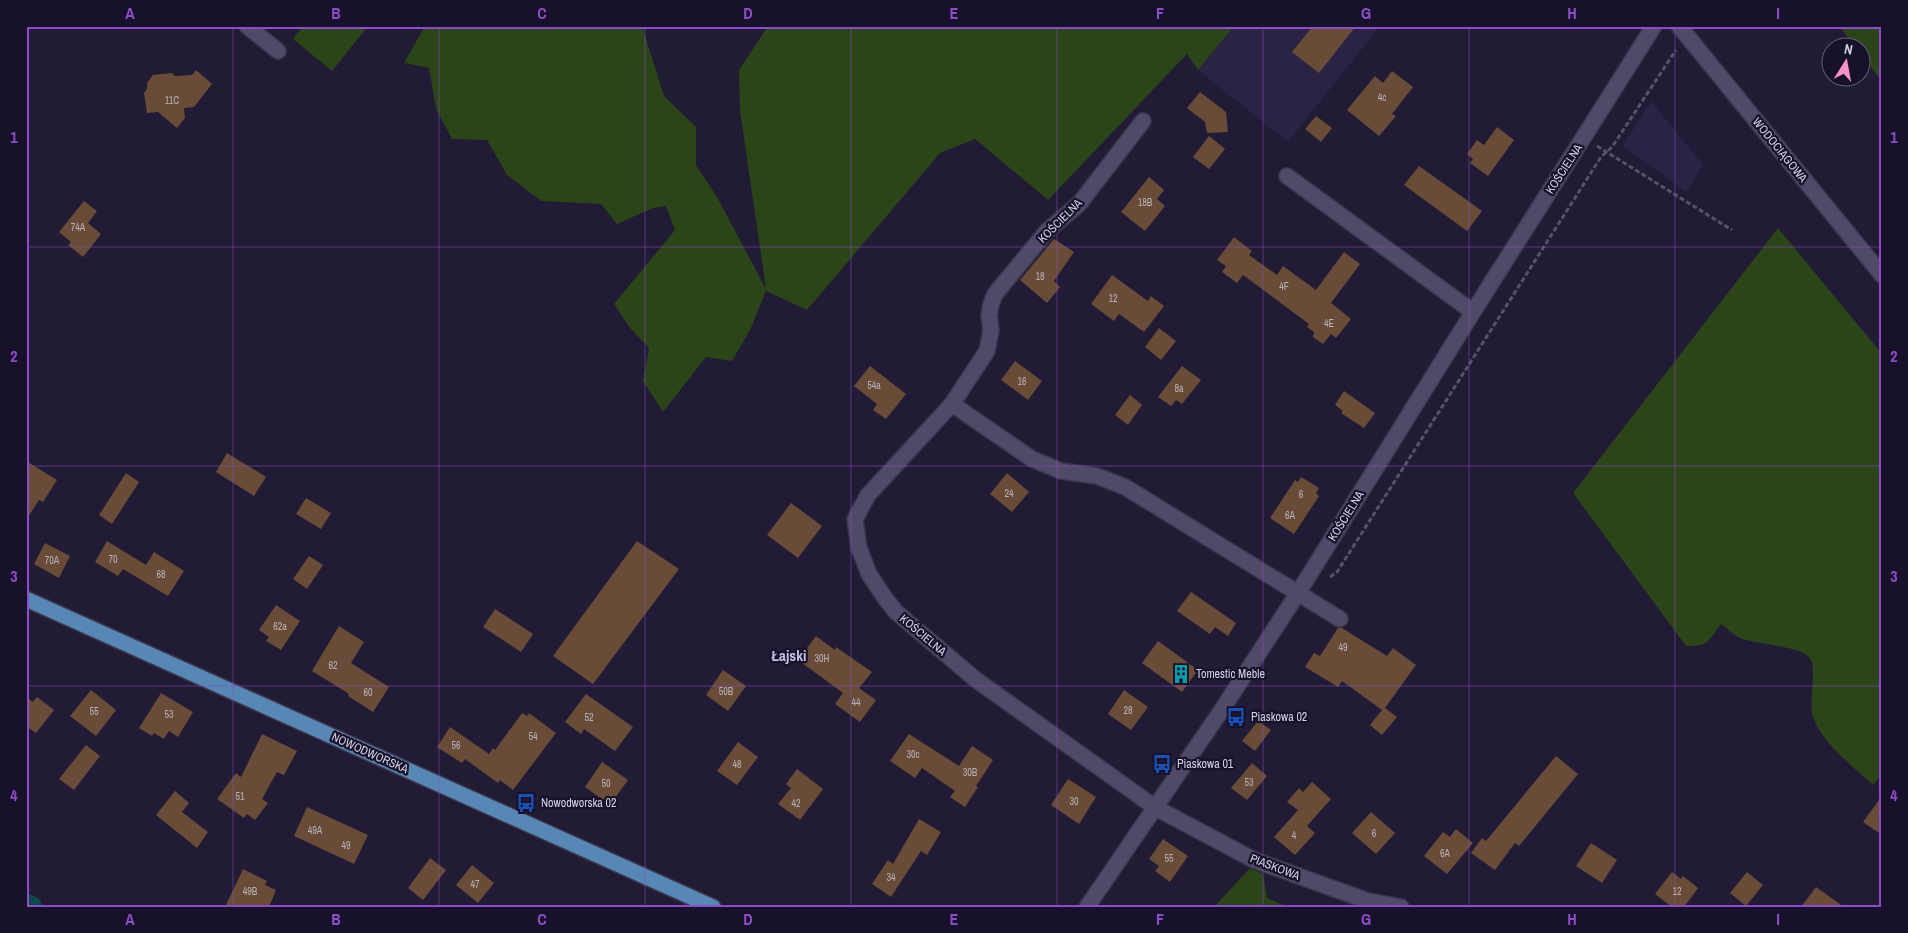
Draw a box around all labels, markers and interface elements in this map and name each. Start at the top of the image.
text: A [125,2,135,24]
text: B [331,2,341,24]
text: C [537,2,547,24]
text: D [743,2,753,24]
text: E [950,2,959,24]
text: F [1156,2,1164,24]
text: G [1361,2,1371,24]
text: H [1567,2,1577,24]
text: I [1776,2,1780,24]
north arrow [1820,38,1870,88]
text: N [1843,40,1854,59]
house number: 4c [1378,91,1386,104]
house number: 11C [165,94,179,107]
street label: WODOCIĄGOWA [1749,114,1811,186]
text: 1 [10,126,18,148]
text: 1 [1890,126,1898,148]
street label: KOŚCIELNA [1542,141,1586,197]
street label: KOŚCIELNA [1034,195,1086,247]
house number: 18B [1138,196,1153,209]
house number: 74A [71,221,86,234]
house number: 18 [1035,270,1045,283]
house number: 4F [1279,280,1289,293]
house number: 12 [1108,292,1118,305]
house number: 4E [1324,317,1334,330]
text: 2 [10,345,18,367]
text: 2 [1890,345,1898,367]
house number: 16 [1017,375,1027,388]
house number: 54a [867,379,881,392]
house number: 8a [1174,382,1184,395]
house number: 24 [1004,487,1014,500]
house number: 6 [1299,488,1304,501]
street label: KOŚCIELNA [1324,488,1368,544]
house number: 6A [1285,509,1296,522]
house number: 70 [108,553,118,566]
house number: 70A [45,554,60,567]
text: 3 [10,565,18,587]
text: 3 [1890,565,1898,587]
house number: 68 [156,568,166,581]
street label: KOŚCIELNA [896,611,950,660]
house number: 62a [273,620,287,633]
house number: 49 [1338,641,1348,654]
district label: Łajski [772,645,806,666]
house number: 30H [814,652,830,665]
house number: 62 [328,659,338,672]
building icon: Tomestic Meble [1170,663,1192,685]
place label: Tomestic Meble [1196,666,1265,682]
house number: 50B [719,685,734,698]
house number: 60 [363,686,373,699]
house number: 44 [851,696,861,709]
house number: 28 [1123,704,1133,717]
house number: 55 [89,705,99,718]
bus stop icon: Piaskowa 02 [1225,706,1247,728]
house number: 53 [164,708,174,721]
place label: Piaskowa 02 [1251,709,1307,725]
house number: 52 [584,711,594,724]
street label: NOWODWORSKA [329,729,411,777]
house number: 54 [528,730,538,743]
house number: 56 [451,739,461,752]
house number: 30c [906,748,920,761]
bus stop icon: Piaskowa 01 [1151,753,1173,775]
place label: Piaskowa 01 [1177,756,1234,772]
house number: 48 [732,758,742,771]
house number: 30B [963,766,978,779]
house number: 53 [1244,776,1254,789]
house number: 50 [601,777,611,790]
text: 4 [10,784,18,806]
text: 4 [1890,784,1898,806]
house number: 51 [235,790,245,803]
bus stop icon: Nowodworska 02 [515,792,537,814]
place label: Nowodworska 02 [541,795,616,811]
house number: 30 [1069,795,1079,808]
house number: 42 [791,797,801,810]
house number: 49A [308,824,323,837]
house number: 6 [1372,827,1377,840]
house number: 4 [1292,829,1297,842]
house number: 49 [341,839,351,852]
house number: 6A [1440,847,1451,860]
street label: PIASKOWA [1248,850,1303,884]
house number: 55 [1164,852,1174,865]
house number: 34 [886,871,896,884]
house number: 47 [470,878,480,891]
house number: 49B [243,885,258,898]
house number: 12 [1672,885,1682,898]
text: A [125,908,135,930]
text: B [331,908,341,930]
text: C [537,908,547,930]
text: D [743,908,753,930]
text: E [950,908,959,930]
text: F [1156,908,1164,930]
text: G [1361,908,1371,930]
text: H [1567,908,1577,930]
text: I [1776,908,1780,930]

